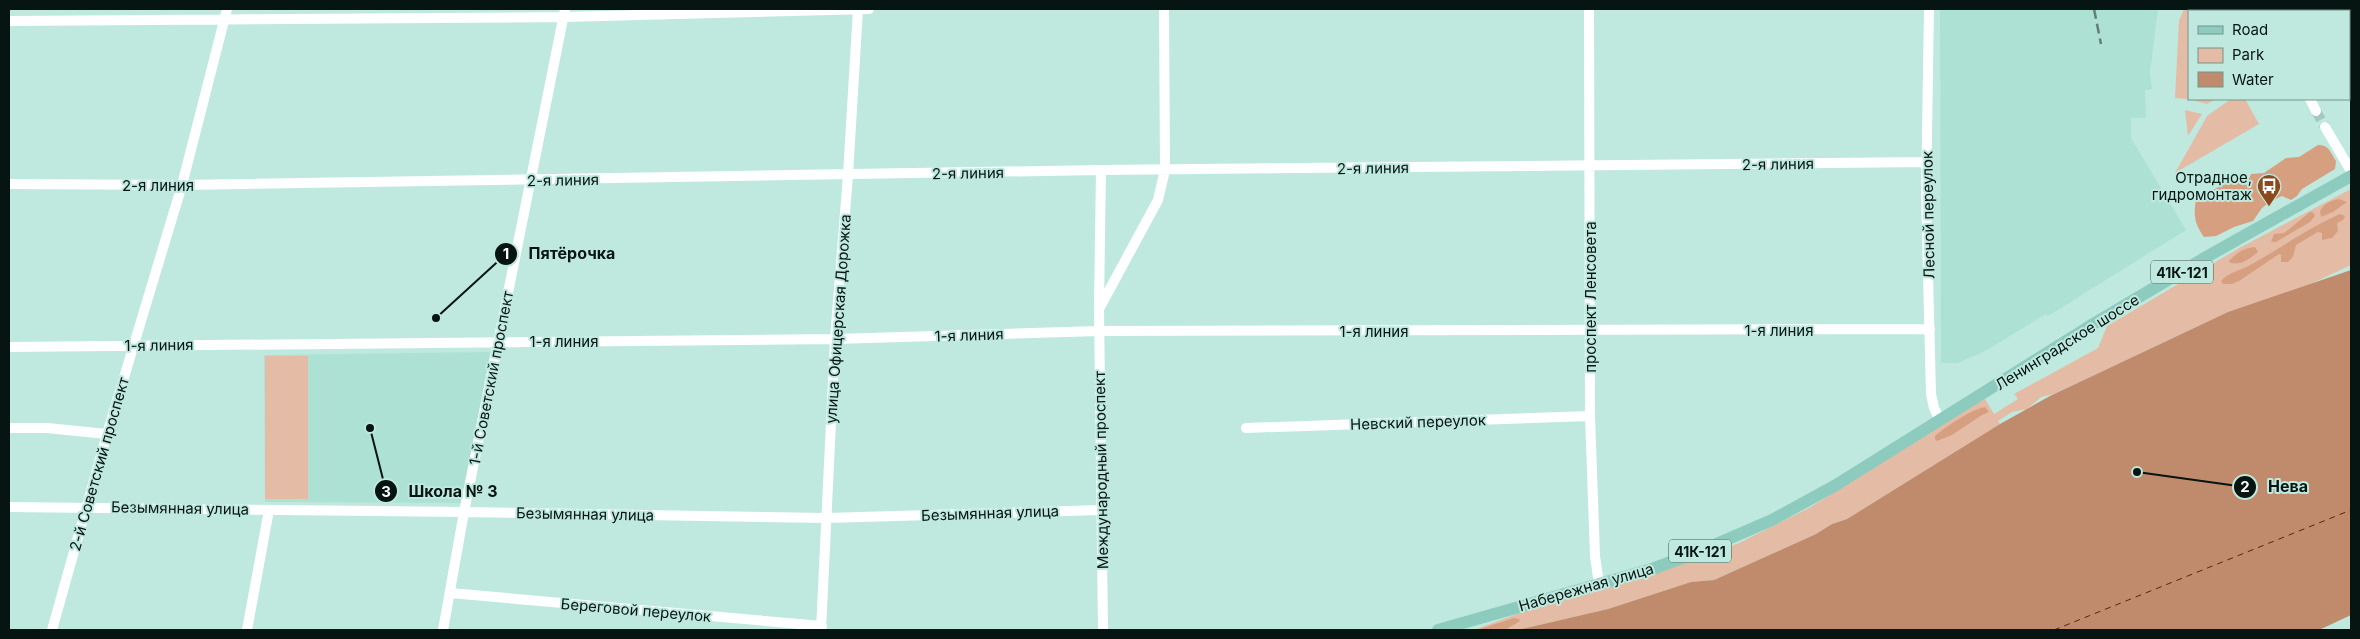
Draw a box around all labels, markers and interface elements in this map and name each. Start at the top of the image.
legend [2188,10,2350,100]
text: Road [2232,20,2268,39]
text: Park [2232,45,2265,64]
text: Water [2232,70,2274,89]
street label: Лесной переулок [1917,151,1939,279]
street label: 2-я линия [1742,154,1814,174]
street label: 2-я линия [1337,158,1409,178]
street label: 2-я линия [932,163,1004,183]
place label: Отрадное, гидромонтаж [2152,168,2252,204]
street label: 2-я линия [527,170,599,190]
bus stop icon: Отрадное, гидромонтаж [2256,173,2282,207]
street label: 2-я линия [122,176,194,195]
street label: улица Офицерская Дорожка [821,214,855,424]
street label: проспект Ленсовета [1581,221,1600,373]
callout: Пятёрочка [494,238,626,269]
text: Пятёрочка [529,243,615,263]
text: 1 [503,244,509,263]
road number: 41К-121 [2151,260,2213,284]
street label: 1-й Советский проспект [465,289,517,467]
street label: Ленинградское шоссе [1992,290,2142,394]
street label: 1-я линия [1744,321,1814,340]
street label: 1-я линия [1339,322,1409,341]
street label: 1-я линия [934,324,1004,346]
street label: 1-я линия [529,332,599,351]
street label: 1-я линия [124,335,194,355]
street label: Международный проспект [1090,371,1112,569]
street label: 2-й Советский проспект [65,375,133,553]
street label: Невский переулок [1350,410,1486,434]
callout: Нева [2233,471,2318,502]
callout: Школа № 3 [374,476,508,507]
text: Нева [2268,476,2308,496]
text: 2 [2240,477,2250,496]
text: Школа № 3 [408,481,498,501]
text: 3 [381,482,391,501]
street label: Безымянная улица [111,497,249,519]
street label: Безымянная улица [921,501,1059,525]
street label: Безымянная улица [516,503,654,525]
road number: 41К-121 [1669,540,1731,562]
street label: Набережная улица [1516,559,1656,615]
street label: Береговой переулок [560,594,712,626]

